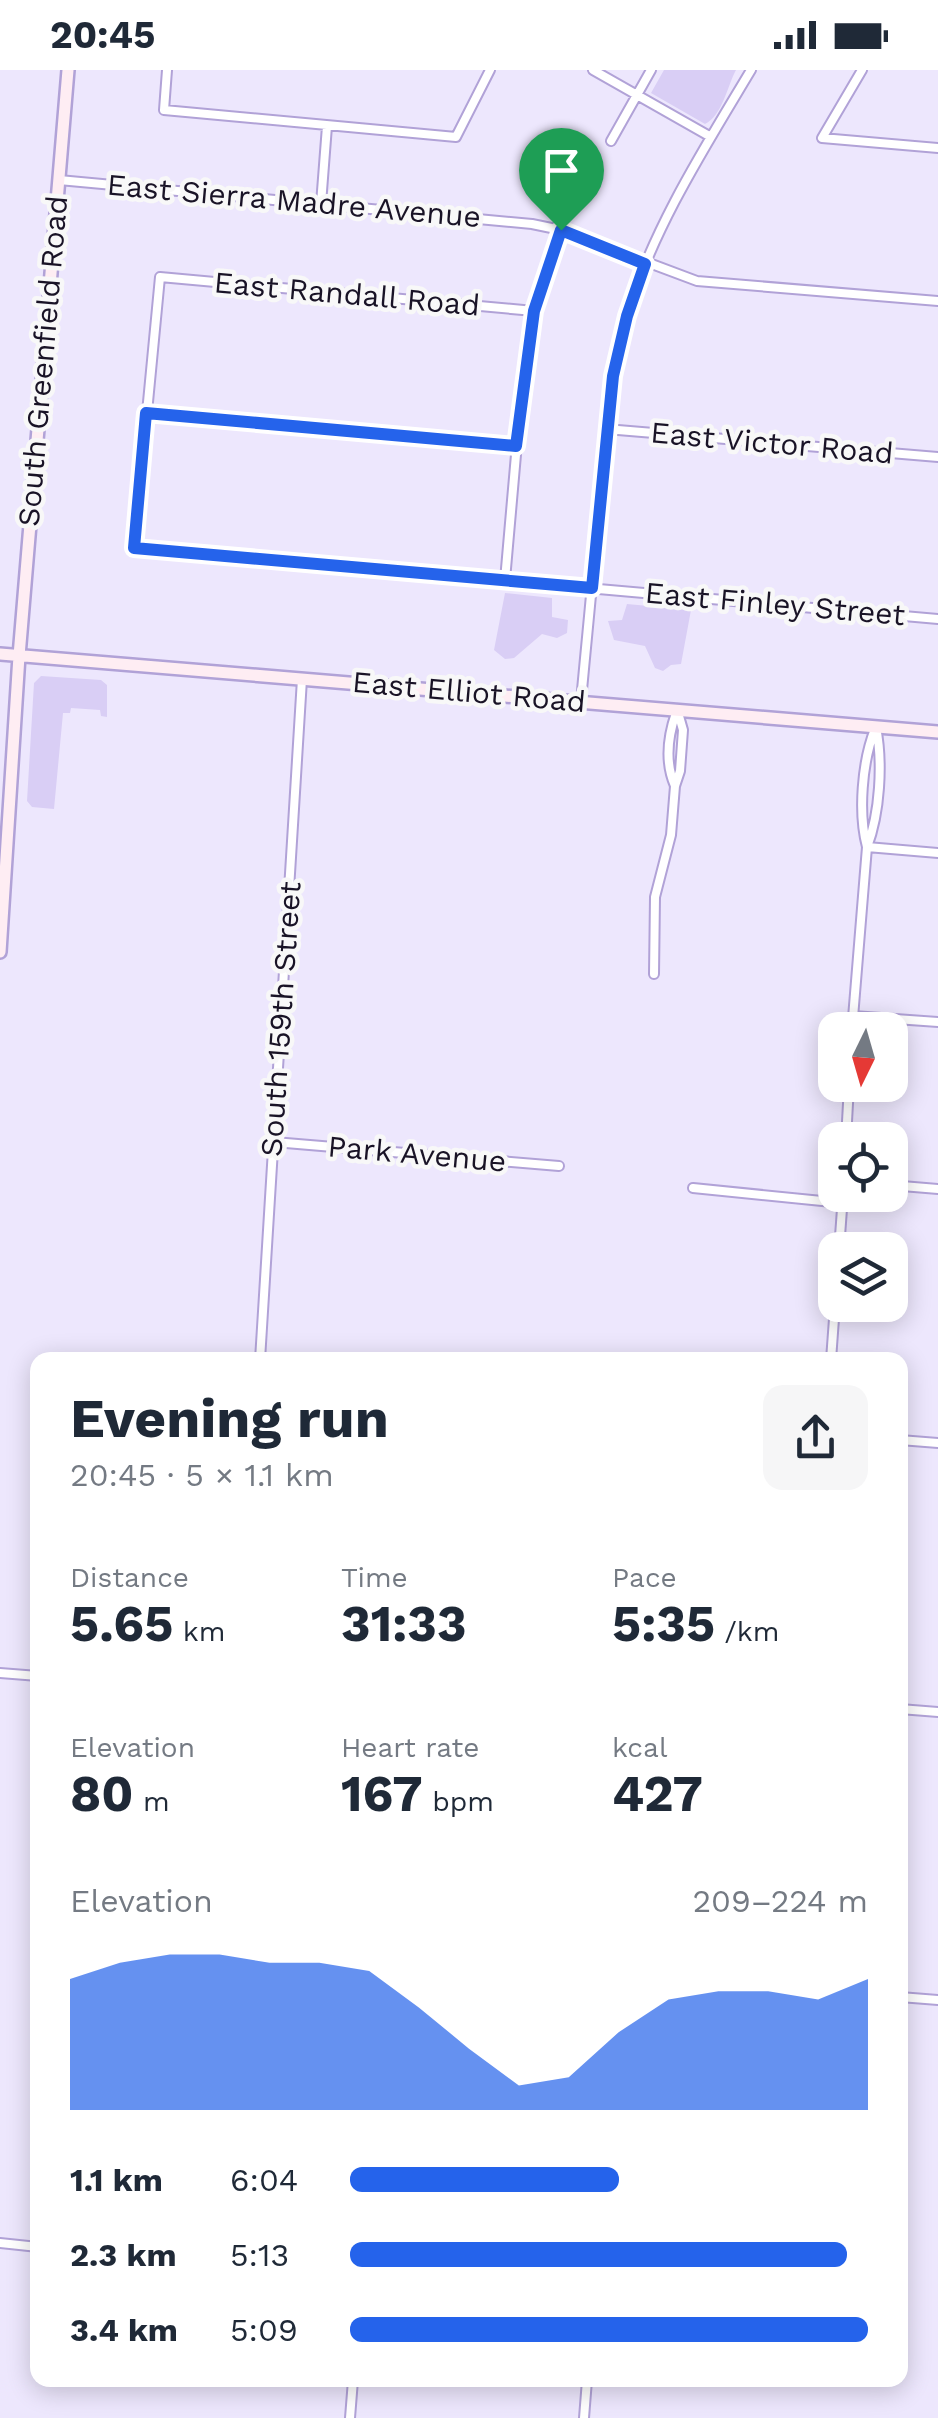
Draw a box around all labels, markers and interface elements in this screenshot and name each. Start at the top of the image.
text: 20:45 [50,13,155,57]
pin [519,128,604,231]
icon: arrive [534,143,589,198]
street label: East Sierra Madre Avenue [106,167,482,234]
street label: South Greenfield Road [11,194,74,528]
street label: East Randall Road [213,264,481,323]
street label: East Victor Road [649,414,895,471]
street label: East Finley Street [644,575,907,632]
street label: East Elliot Road [351,664,587,719]
street label: South 159th Street [253,880,308,1158]
north arrow [818,1012,908,1102]
map controls [818,1012,908,1322]
button: locate [818,1122,908,1212]
street label: Park Avenue [326,1128,508,1179]
button: layers [818,1232,908,1322]
button: share [763,1385,868,1490]
text: Evening run [70,1386,389,1450]
text: 20:45 · 5 × 1.1 km [70,1456,334,1494]
text: Distance [70,1561,189,1594]
text: Time [341,1561,408,1594]
text: Pace [612,1561,677,1594]
text: 5.65 [70,1594,173,1653]
text: 31:33 [341,1594,467,1653]
text: 5:35 [612,1594,715,1653]
text: km [173,1615,225,1648]
text: /km [715,1615,779,1648]
text: Elevation [70,1731,195,1764]
text: Heart rate [341,1731,479,1764]
text: kcal [612,1731,667,1764]
text: 80 [70,1764,134,1823]
text: 167 [341,1764,423,1823]
text: 427 [612,1764,703,1823]
text: m [134,1785,170,1818]
text: bpm [423,1785,494,1818]
text: Elevation [70,1882,213,1920]
text: 209–224 m [692,1882,868,1920]
text: 1.1 km [70,2161,163,2199]
text: 6:04 [230,2161,298,2199]
text: 2.3 km [70,2236,177,2274]
text: 5:13 [230,2236,289,2274]
text: 3.4 km [70,2311,178,2349]
text: 5:09 [230,2311,298,2349]

